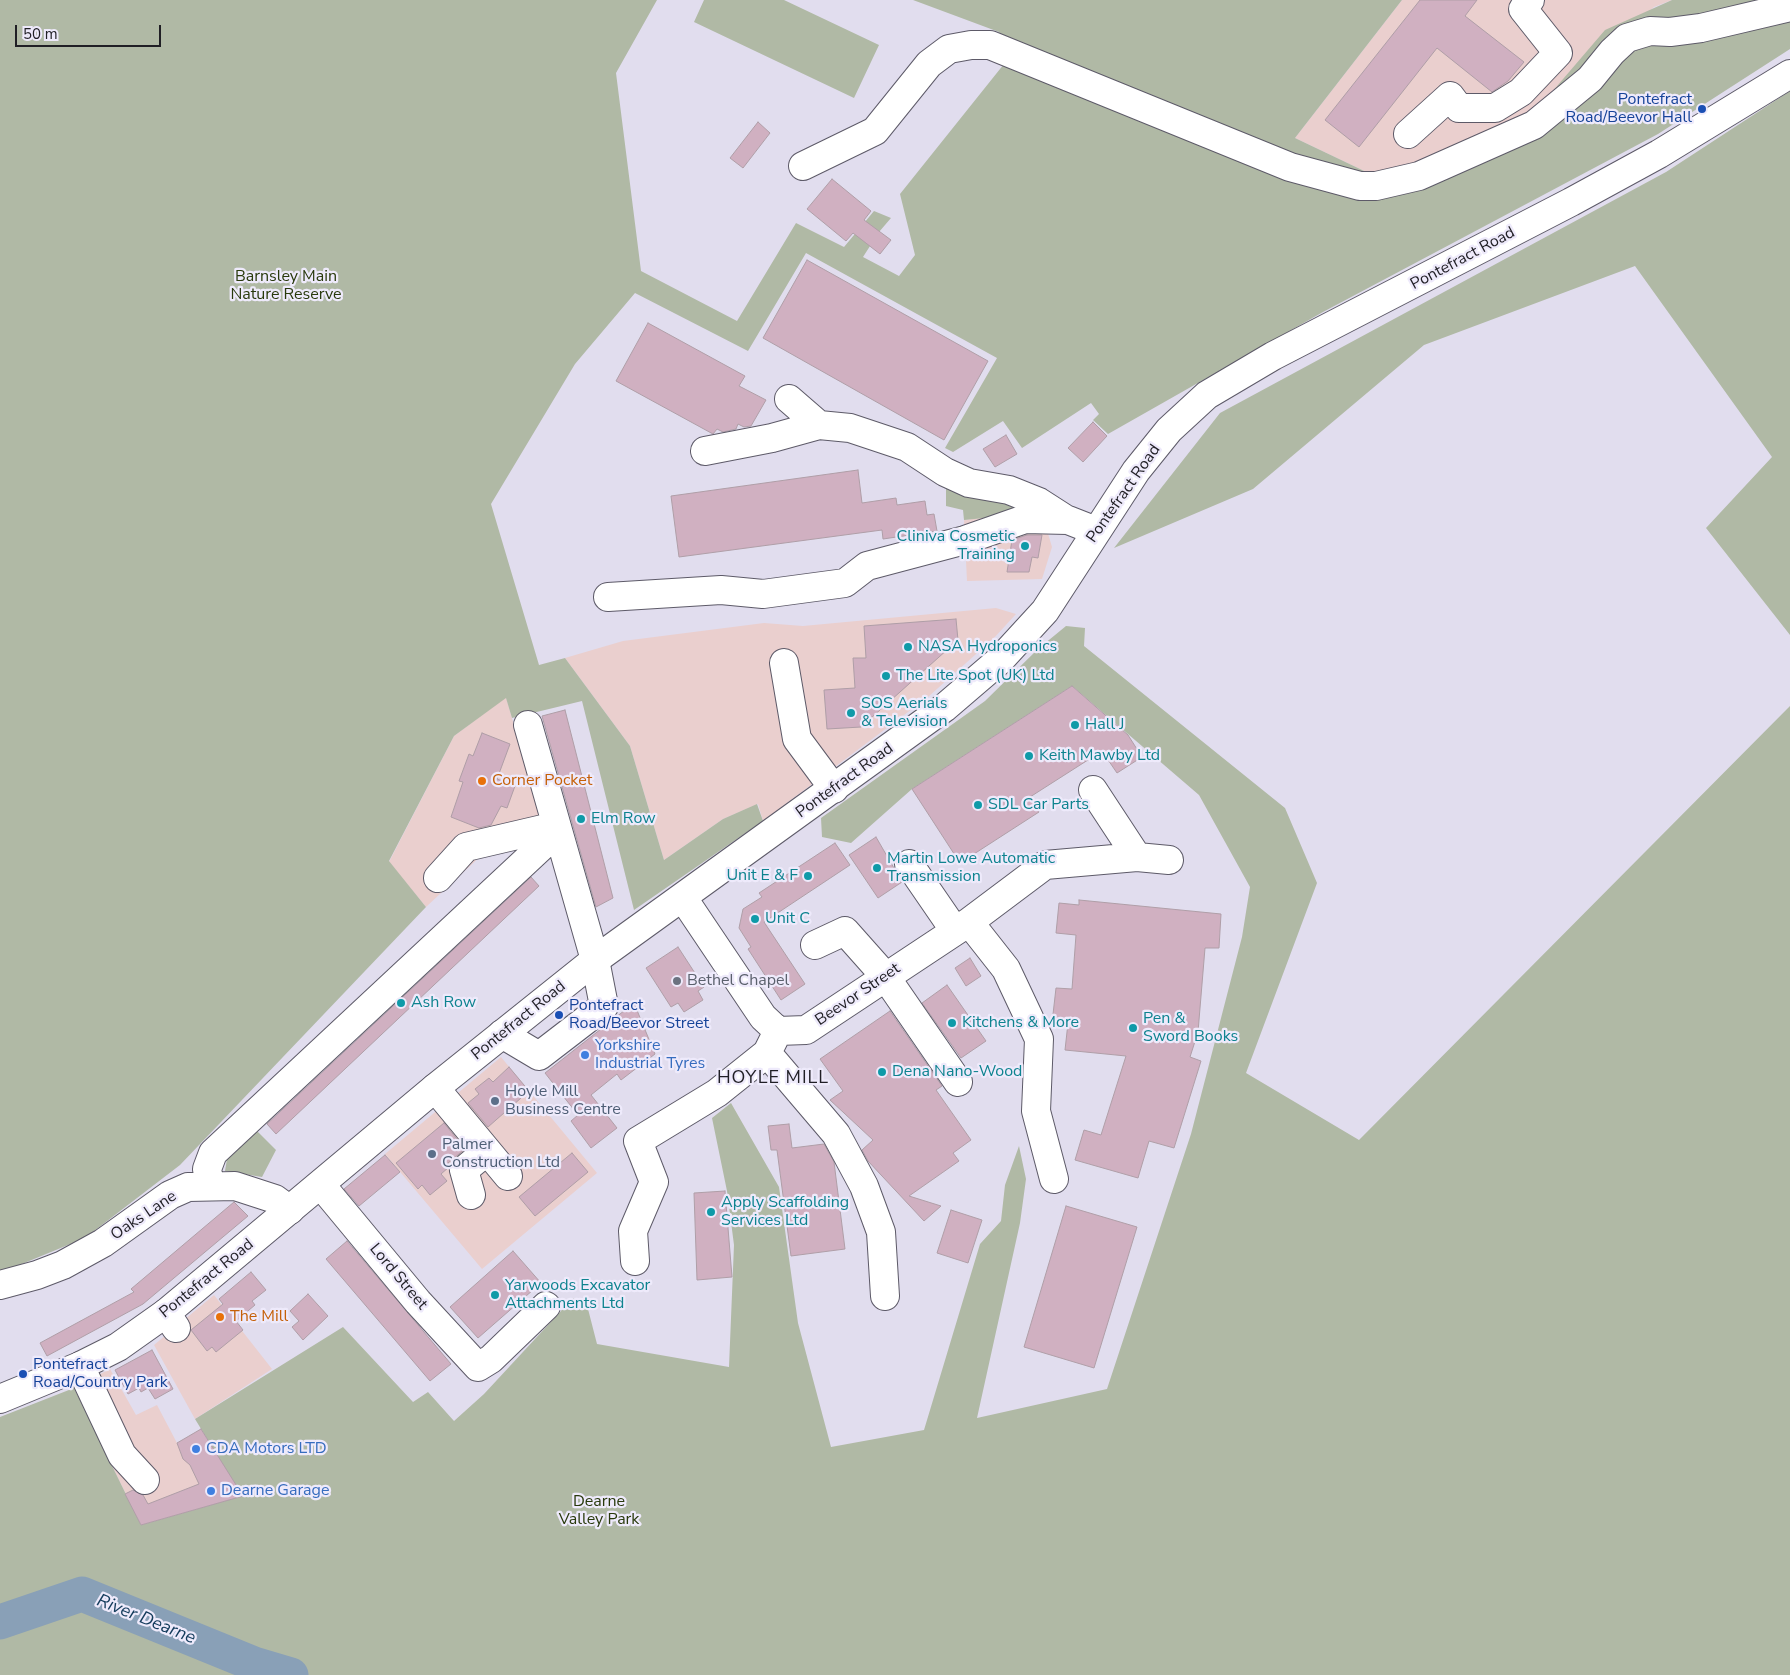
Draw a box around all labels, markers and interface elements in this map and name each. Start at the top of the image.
scale bar [18,15,164,47]
text: 50 m [23,24,58,44]
place label: Pontefract Road/Beevor Hall [1566,90,1692,128]
marker: Pontefract Road/Beevor Hall [1696,103,1708,115]
street label: Pontefract Road [1407,223,1519,295]
park label: Barnsley Main Nature Reserve [230,267,342,305]
street label: Pontefract Road [1083,441,1165,547]
place label: Cliniva Cosmetic Training [897,527,1015,565]
marker: Cliniva Cosmetic Training [1019,540,1031,552]
place label: NASA Hydroponics [918,637,1057,657]
marker: NASA Hydroponics [902,641,914,653]
place label: The Lite Spot (UK) Ltd [896,666,1055,686]
marker: The Lite Spot (UK) Ltd [880,670,892,682]
place label: SOS Aerials & Television [861,694,948,732]
marker: SOS Aerials & Television [845,707,857,719]
place label: Hall J [1085,715,1124,735]
marker: Hall J [1069,719,1081,731]
street label: Pontefract Road [793,739,897,823]
place label: Keith Mawby Ltd [1039,746,1160,766]
marker: Keith Mawby Ltd [1023,750,1035,762]
place label: Corner Pocket [492,771,592,791]
marker: Corner Pocket [476,775,488,787]
place label: SDL Car Parts [988,795,1089,815]
marker: SDL Car Parts [972,799,984,811]
place label: Elm Row [591,809,656,829]
marker: Elm Row [575,813,587,825]
place label: Martin Lowe Automatic Transmission [887,849,1055,887]
marker: Martin Lowe Automatic Transmission [871,862,883,874]
place label: Unit E & F [726,866,798,886]
marker: Unit E & F [802,870,814,882]
place label: Unit C [765,909,810,929]
marker: Unit C [749,913,761,925]
street label: Beevor Street [812,960,904,1030]
place label: Bethel Chapel [687,971,789,991]
marker: Bethel Chapel [671,975,683,987]
street label: Pontefract Road [468,977,570,1065]
place label: Ash Row [411,993,476,1013]
place label: Pontefract Road/Beevor Street [569,996,709,1034]
marker: Ash Row [395,997,407,1009]
marker: Pontefract Road/Beevor Street [553,1009,565,1021]
place label: Pen & Sword Books [1143,1009,1238,1047]
place label: Kitchens & More [962,1013,1079,1033]
marker: Kitchens & More [946,1017,958,1029]
marker: Pen & Sword Books [1127,1022,1139,1034]
place label: Yorkshire Industrial Tyres [595,1036,705,1074]
marker: Yorkshire Industrial Tyres [579,1049,591,1061]
place label: Dena Nano-Wood [892,1062,1022,1082]
marker: Dena Nano-Wood [876,1066,888,1078]
district label: HOYLE MILL [716,1068,830,1090]
place label: Hoyle Mill Business Centre [505,1082,621,1120]
marker: Hoyle Mill Business Centre [489,1095,501,1107]
place label: Palmer Construction Ltd [442,1135,560,1173]
marker: Palmer Construction Ltd [426,1148,438,1160]
street label: Oaks Lane [107,1187,181,1245]
place label: Apply Scaffolding Services Ltd [721,1193,849,1231]
marker: Apply Scaffolding Services Ltd [705,1206,717,1218]
street label: Pontefract Road [156,1235,258,1323]
street label: Lord Street [365,1240,431,1314]
place label: Yarwoods Excavator Attachments Ltd [505,1276,650,1314]
marker: Yarwoods Excavator Attachments Ltd [489,1289,501,1301]
place label: The Mill [230,1307,288,1327]
marker: The Mill [214,1311,226,1323]
place label: Pontefract Road/Country Park [33,1355,168,1393]
marker: Pontefract Road/Country Park [17,1368,29,1380]
place label: CDA Motors LTD [206,1439,327,1459]
marker: CDA Motors LTD [190,1443,202,1455]
place label: Dearne Garage [221,1481,329,1501]
marker: Dearne Garage [205,1485,217,1497]
park label: Dearne Valley Park [559,1492,639,1530]
water label: River Dearne [93,1590,199,1650]

